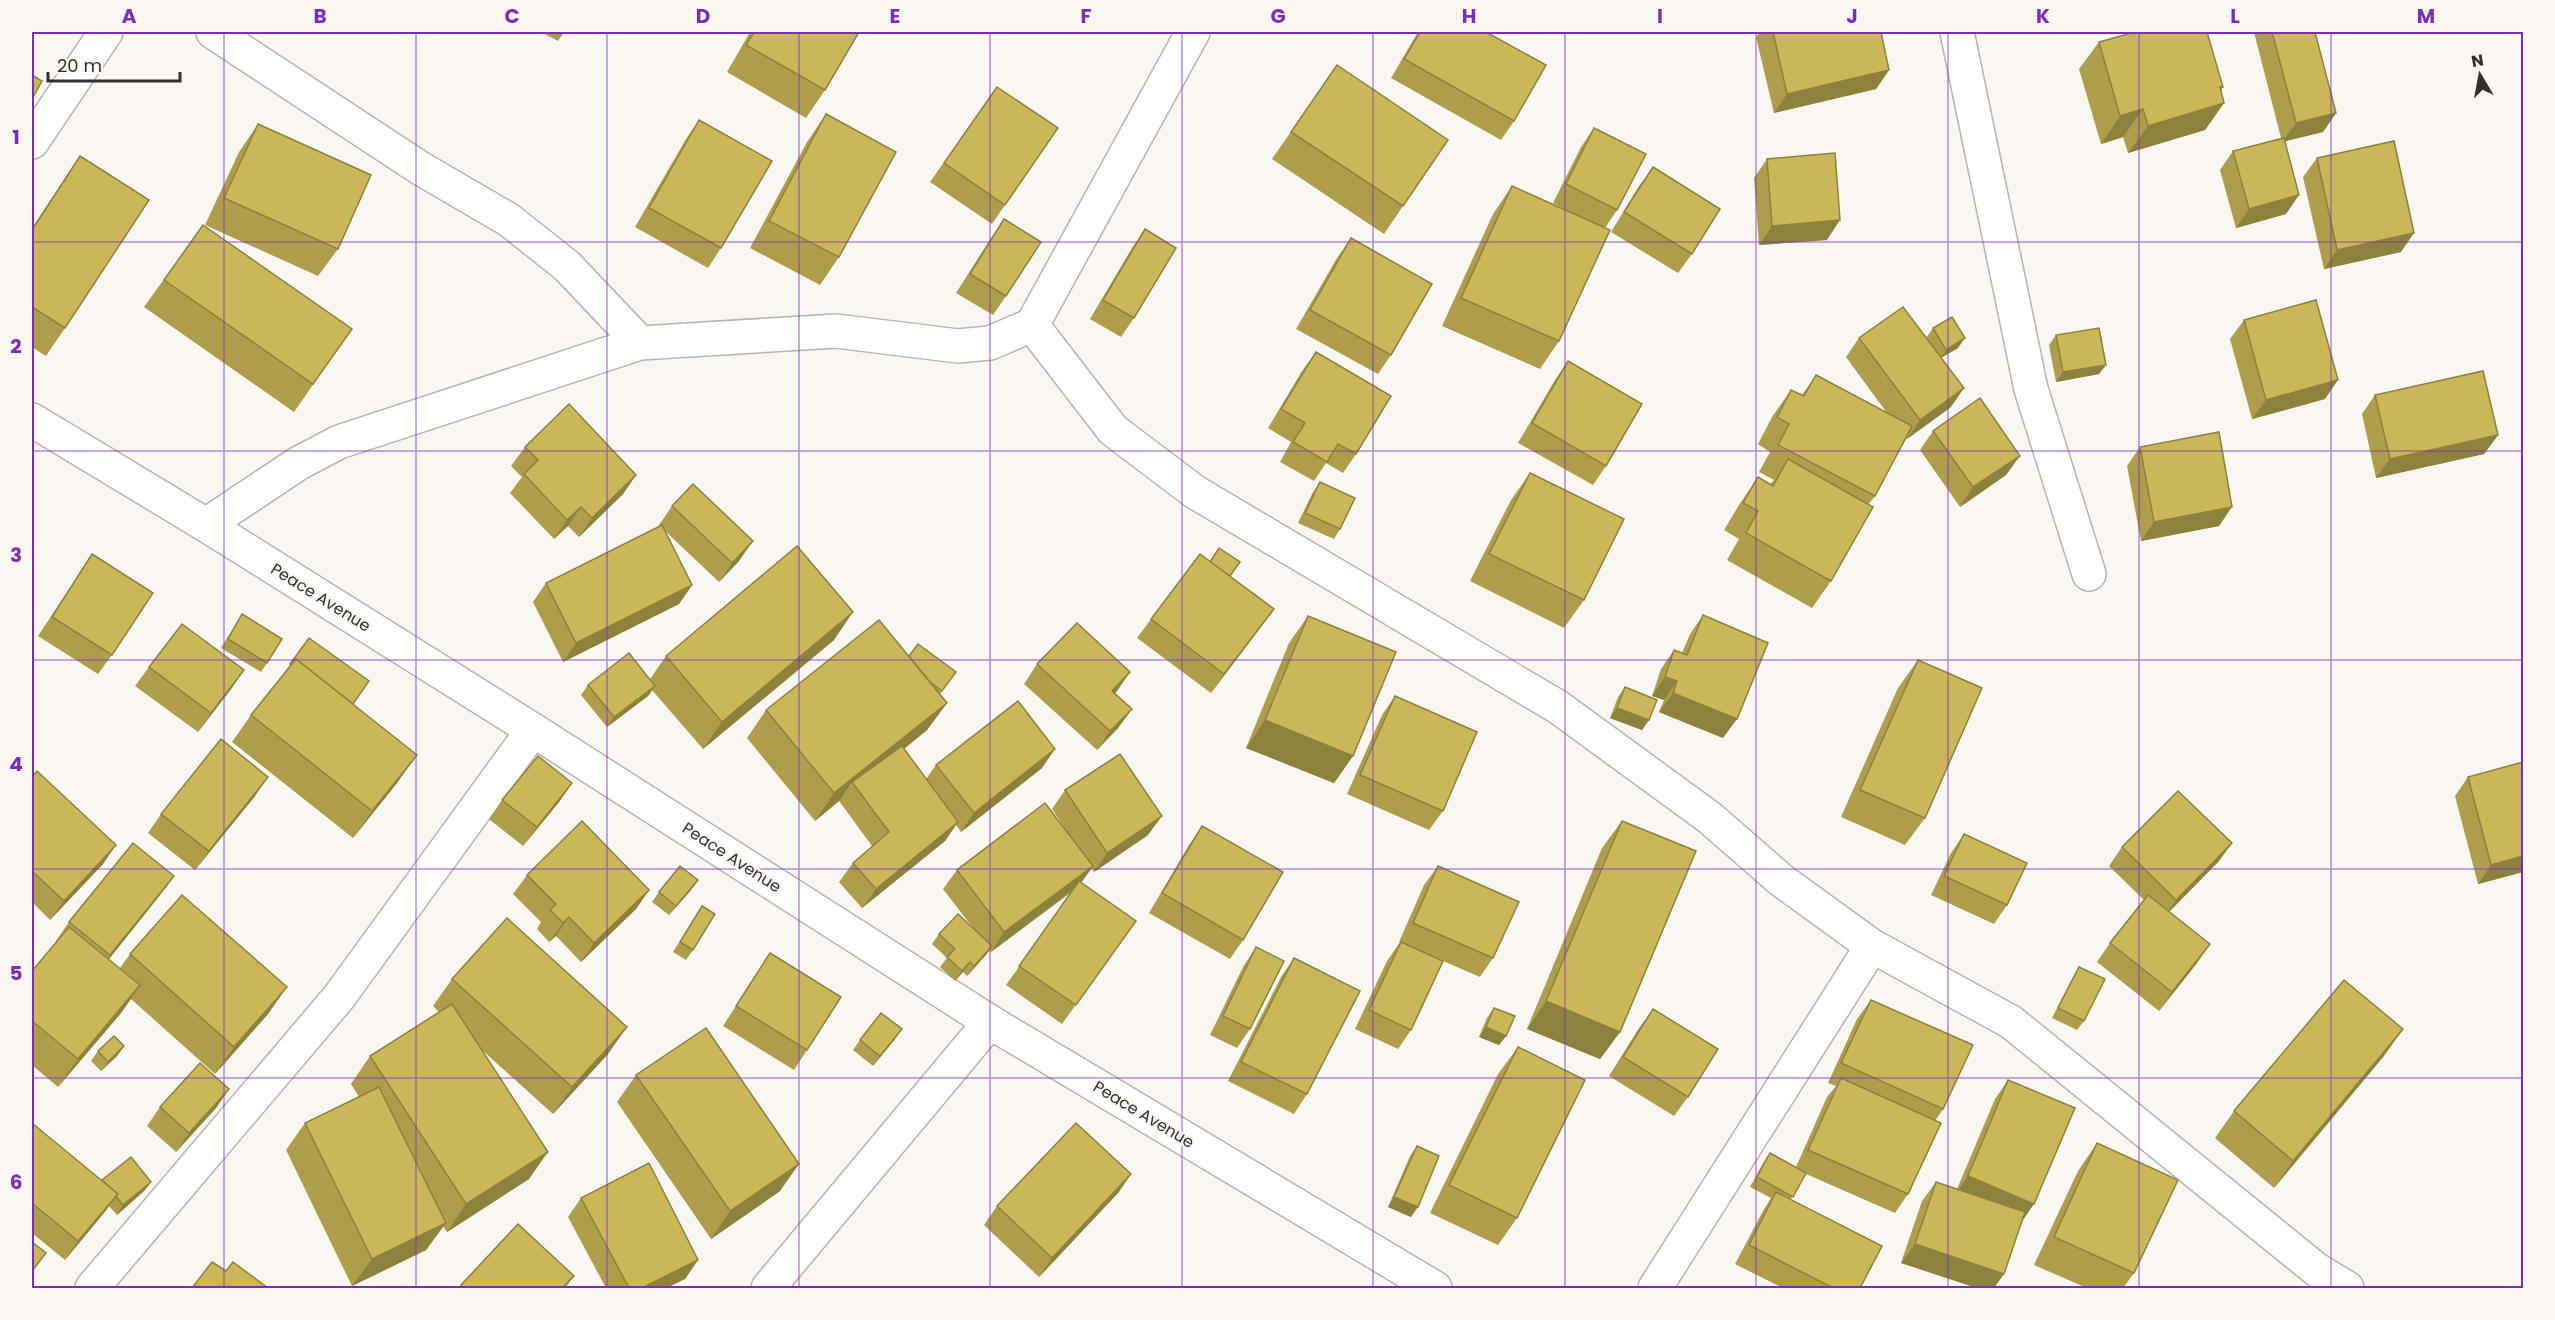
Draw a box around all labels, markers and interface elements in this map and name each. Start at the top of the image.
text: A [122,2,137,30]
text: B [313,2,327,30]
text: C [504,2,520,30]
text: D [696,2,710,30]
text: E [890,2,900,30]
text: F [1081,2,1092,30]
text: G [1270,2,1286,30]
text: H [1462,2,1476,30]
text: I [1657,2,1663,30]
text: J [1846,2,1858,30]
text: K [2036,2,2050,30]
text: L [2230,2,2240,30]
text: M [2417,2,2435,30]
scale bar [48,45,180,83]
north arrow [2450,45,2510,105]
text: N [2470,48,2485,73]
text: 20 m [57,53,102,78]
text: 1 [12,123,20,151]
text: 2 [10,332,22,360]
text: 3 [10,541,22,569]
street label: Peace Avenue [266,557,375,637]
text: 4 [9,750,23,778]
street label: Peace Avenue [678,817,786,898]
text: 5 [10,959,23,987]
street label: Peace Avenue [1089,1075,1199,1154]
text: 6 [10,1168,22,1196]

